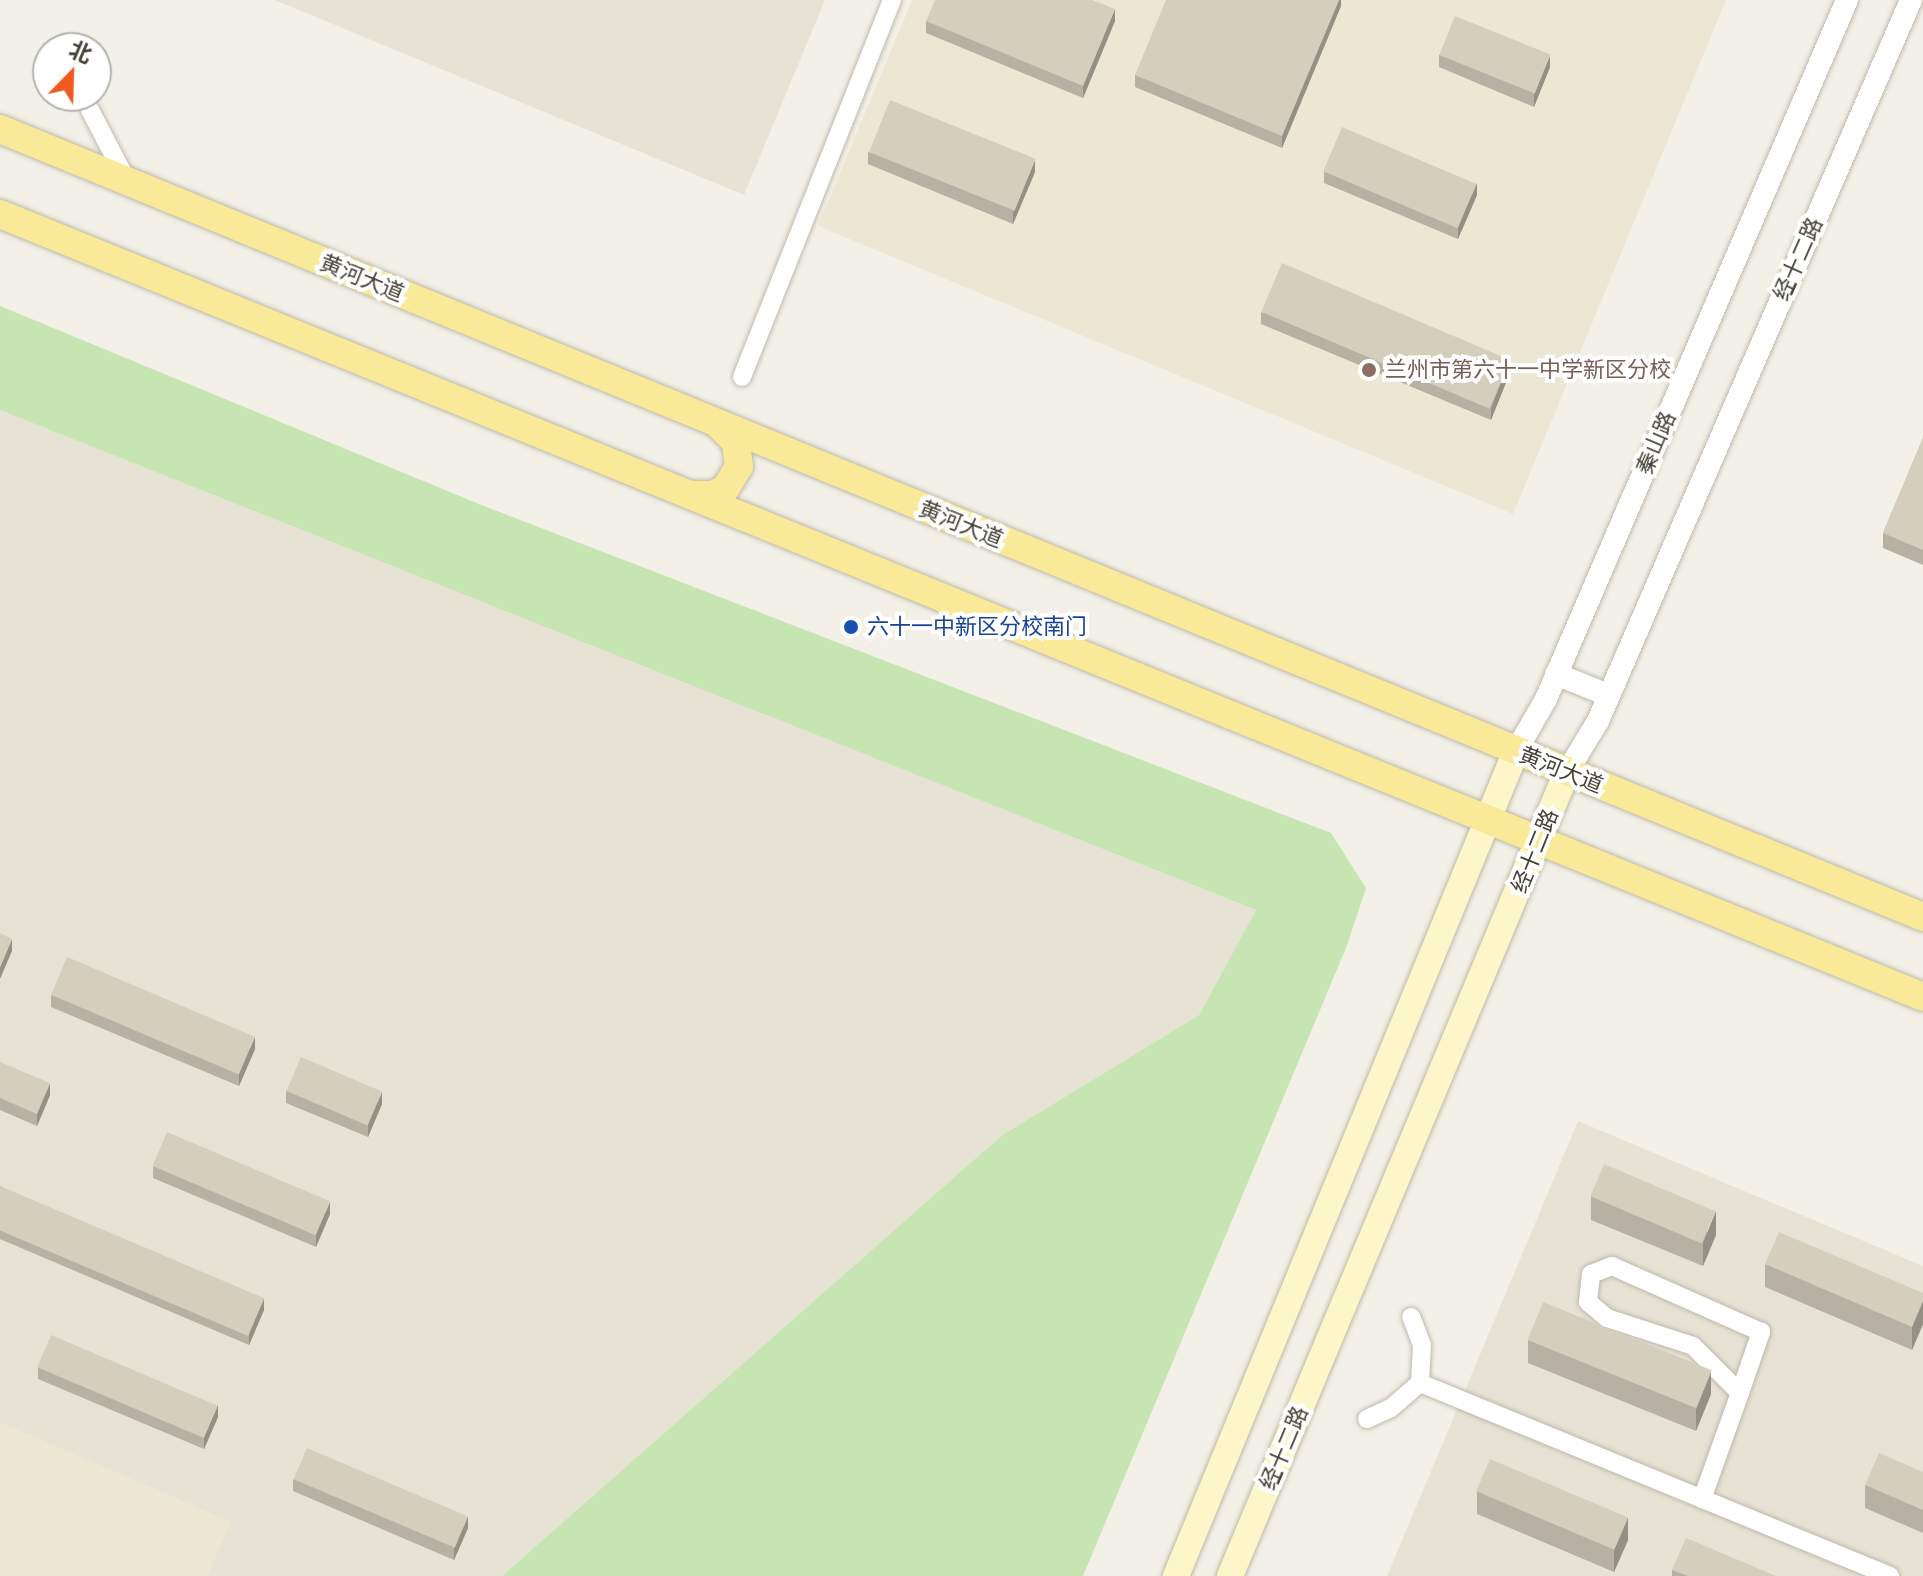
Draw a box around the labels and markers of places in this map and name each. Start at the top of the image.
place label: 兰州市第六十一中学新区分校 [1385,357,1671,383]
marker: 兰州市第六十一中学新区分校 [1360,361,1378,379]
place label: 六十一中新区分校南门 [867,614,1087,640]
marker: 六十一中新区分校南门 [842,618,860,636]

